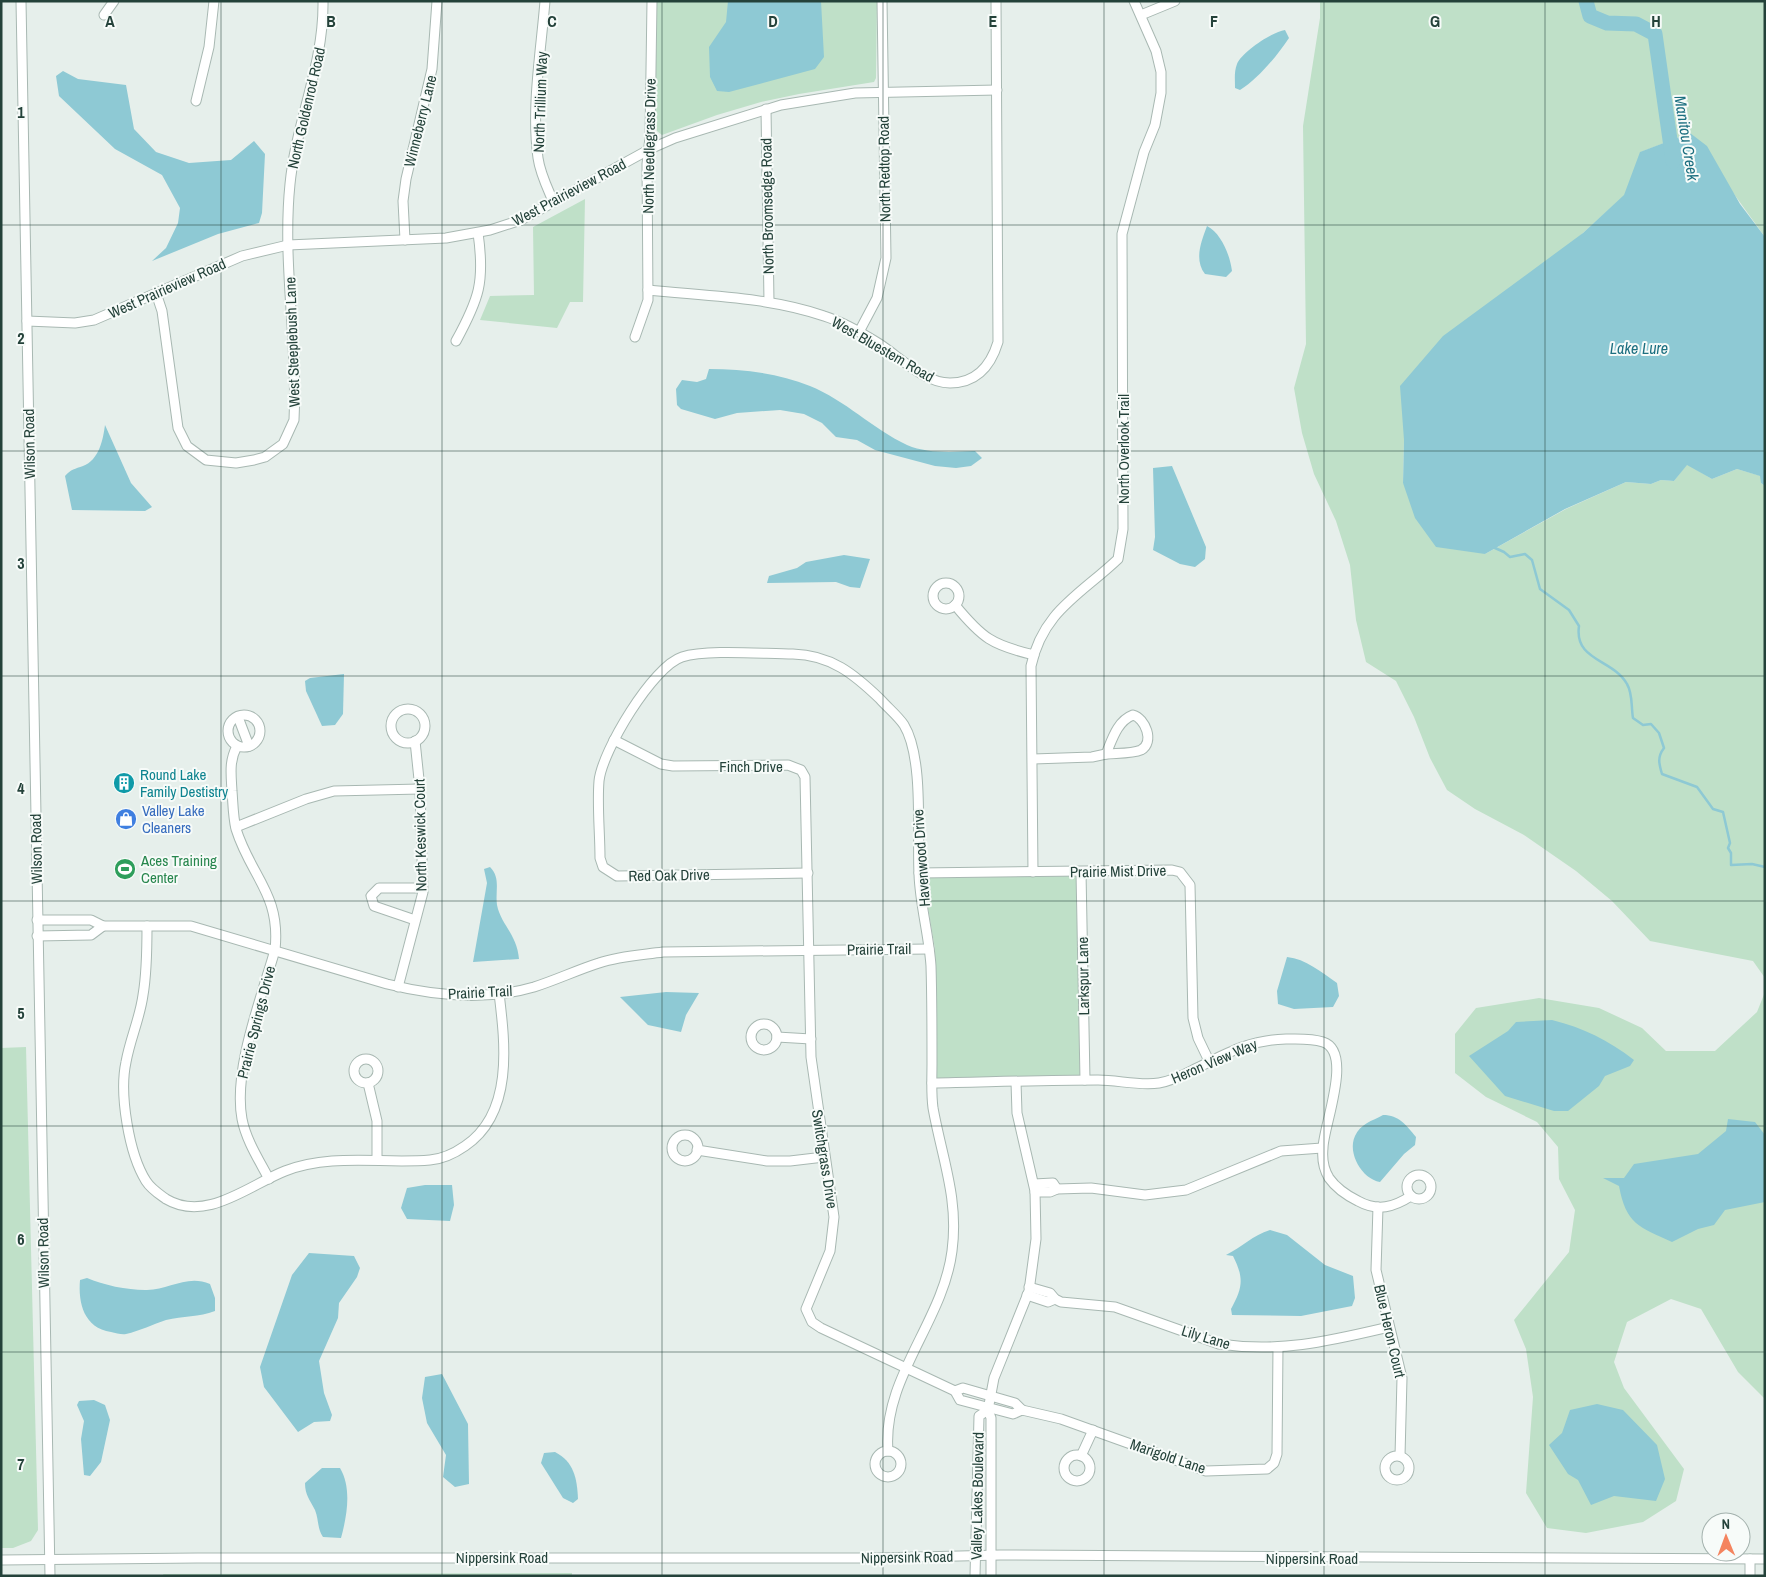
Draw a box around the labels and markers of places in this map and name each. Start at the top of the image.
place label: Round Lake Family Destistry [140,764,229,802]
building icon: Round Lake Family Destistry [112,771,136,795]
place label: Valley Lake Cleaners [142,800,205,838]
shop icon: Valley Lake Cleaners [114,807,138,831]
place label: Aces Training Center [140,850,217,888]
sports icon: Aces Training Center [113,857,137,881]

